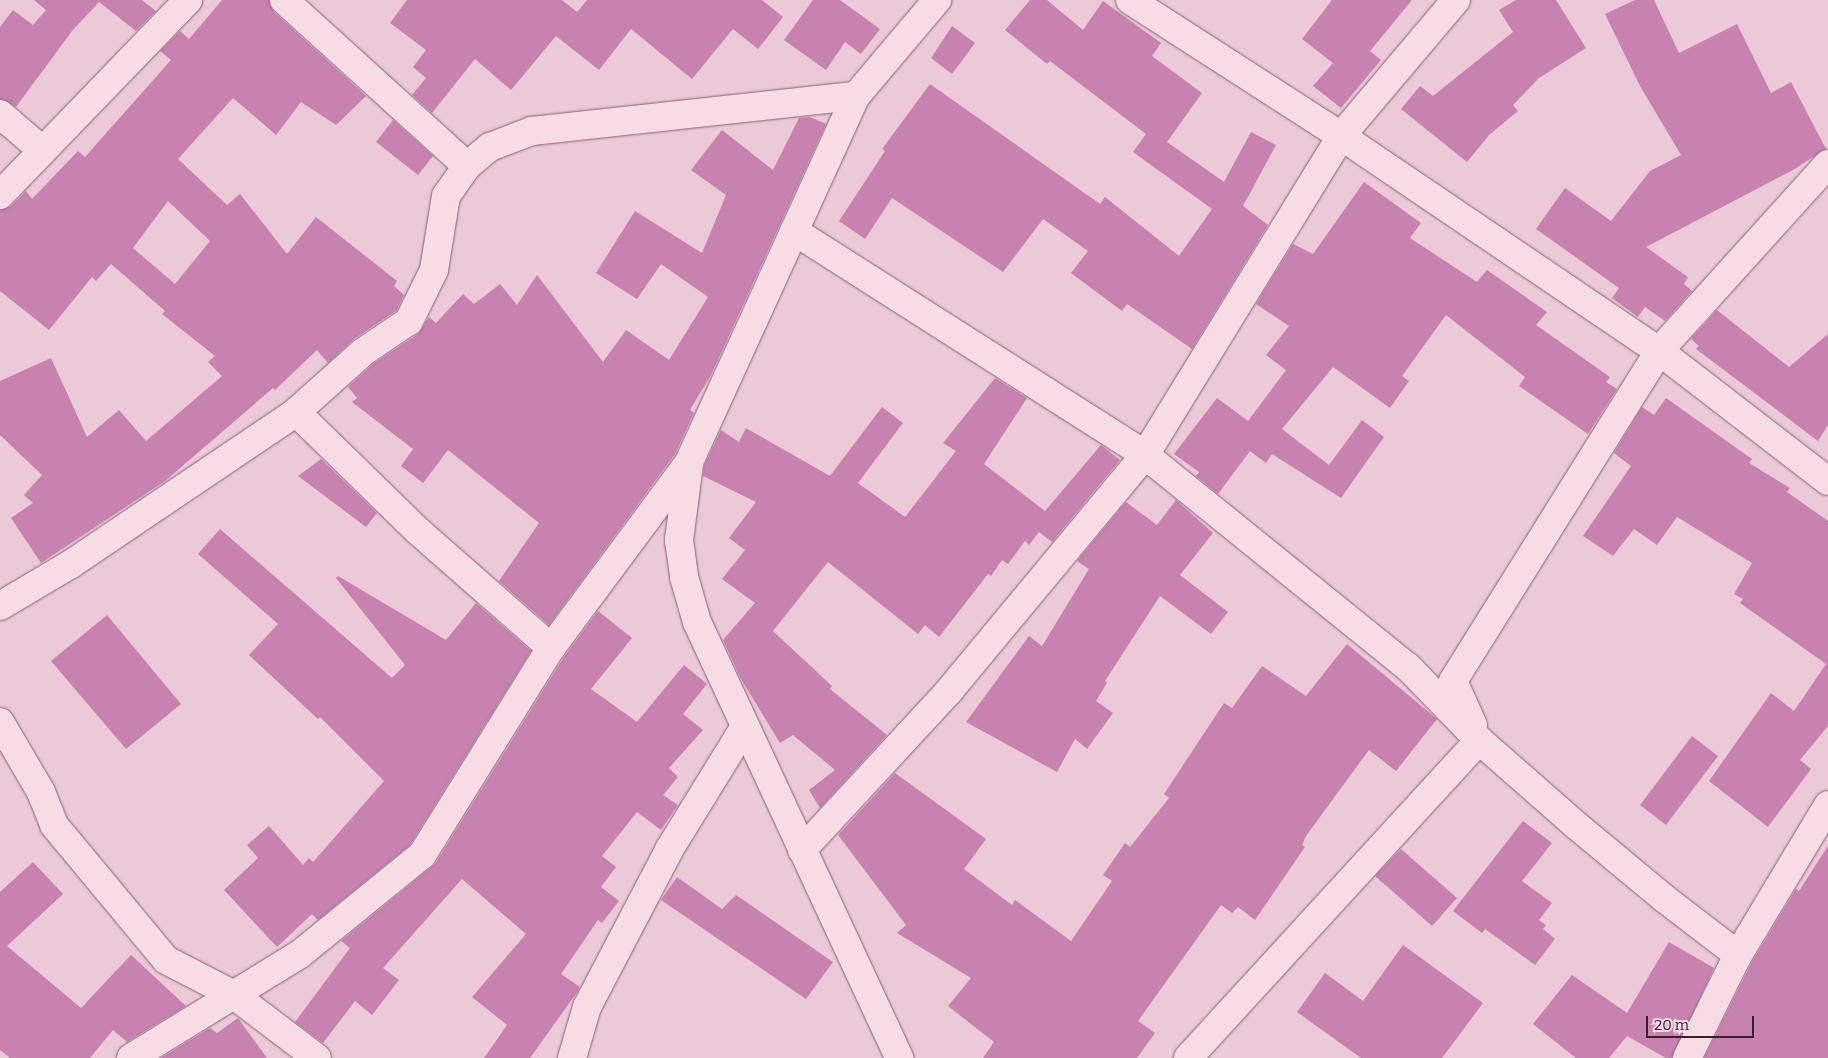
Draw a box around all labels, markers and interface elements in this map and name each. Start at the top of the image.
scale bar [1648,1006,1756,1038]
text: 20 m [1654,1016,1689,1034]

